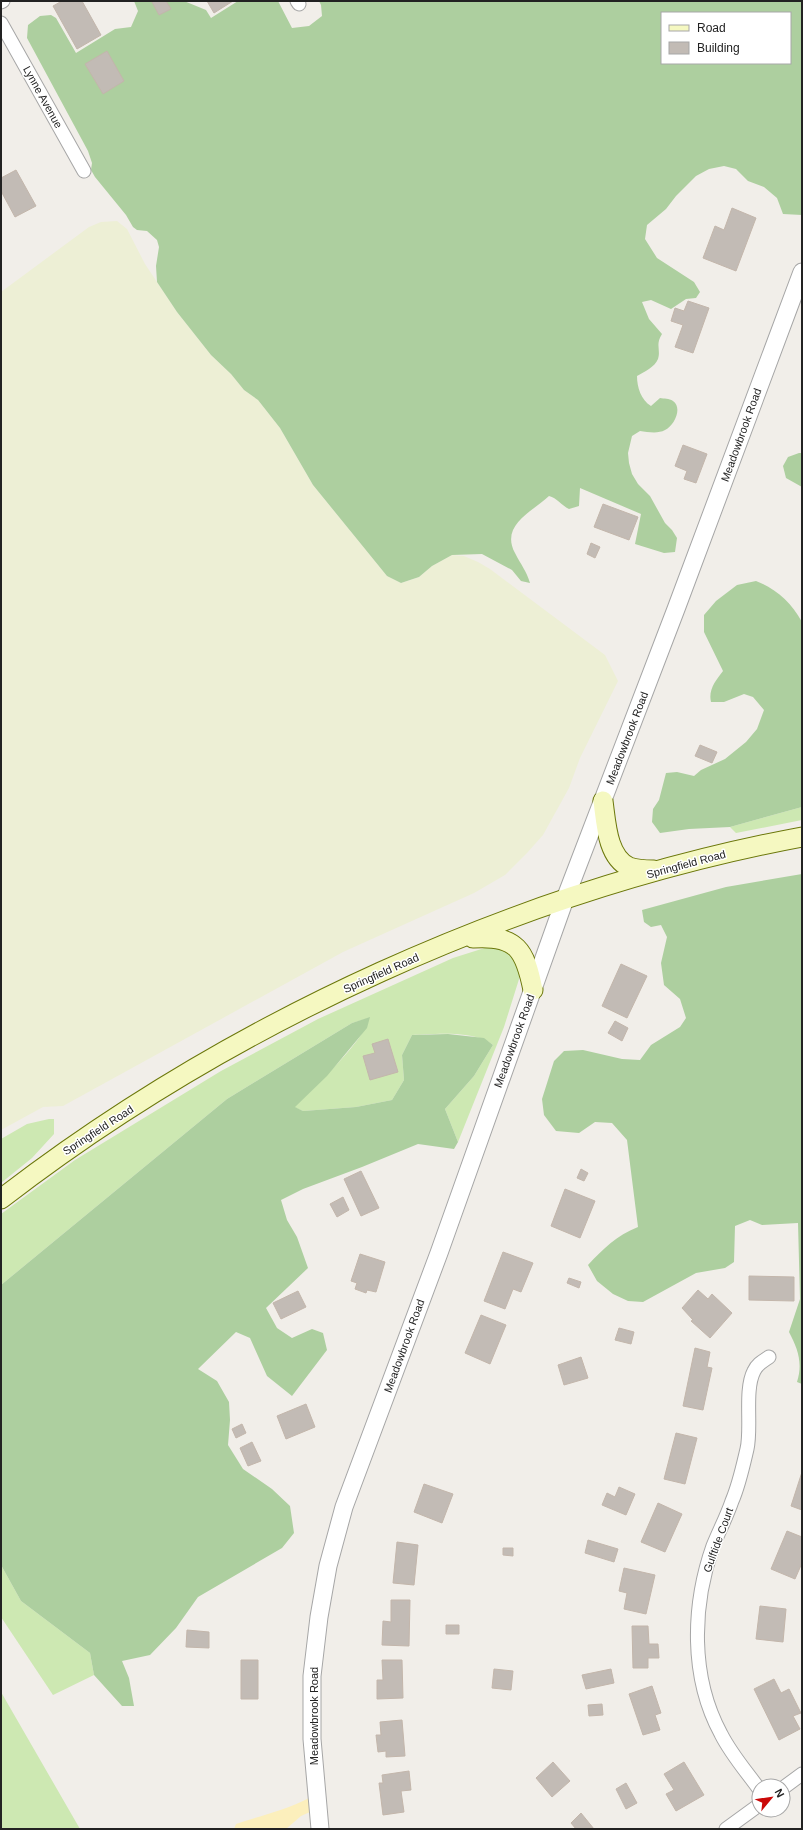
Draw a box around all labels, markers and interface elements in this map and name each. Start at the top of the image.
legend [661,12,791,64]
text: Road [697,21,726,35]
text: Building [697,41,740,55]
street label: Lynne Avenue [21,64,65,130]
street label: Meadowbrook Road [719,387,763,483]
street label: Meadowbrook Road [604,690,650,786]
street label: Springfield Road [645,848,727,880]
street label: Springfield Road [341,951,421,995]
street label: Meadowbrook Road [492,993,536,1089]
street label: Springfield Road [61,1103,135,1157]
street label: Meadowbrook Road [382,1298,426,1394]
street label: Gulftide Court [701,1506,735,1574]
street label: Meadowbrook Road [308,1667,320,1765]
north arrow [751,1778,791,1818]
text: N [773,1787,787,1800]

